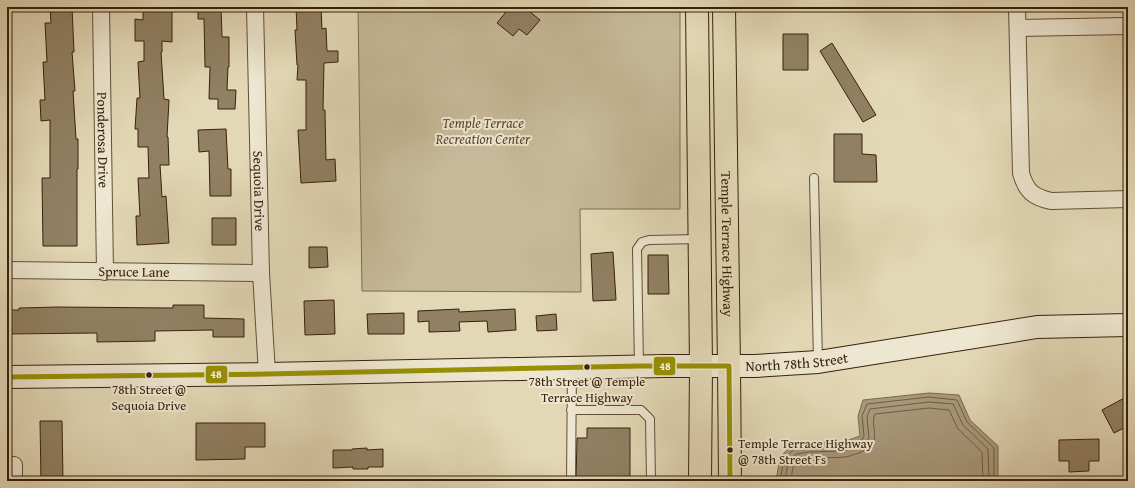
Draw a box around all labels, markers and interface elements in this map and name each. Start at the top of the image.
street label: Ponderosa Drive [92,92,114,189]
park label: Temple Terrace Recreation Center [435,113,531,149]
street label: Sequoia Drive [248,150,270,232]
street label: Temple Terrace Highway [716,171,738,317]
street label: Spruce Lane [98,261,170,282]
street label: North 78th Street [745,347,849,376]
line badge: 48 [653,356,676,376]
text: 48 [659,358,671,374]
marker: 78th Street @ Temple Terrace Highway [582,362,592,372]
line badge: 48 [205,365,228,384]
text: 48 [210,366,222,382]
marker: 78th Street @ Sequoia Drive [144,370,154,380]
place label: 78th Street @ Temple Terrace Highway [529,372,645,407]
place label: 78th Street @ Sequoia Drive [112,380,186,415]
place label: Temple Terrace Highway @ 78th Street Fs [738,434,874,469]
marker: Temple Terrace Highway @ 78th Street Fs [725,445,735,455]

